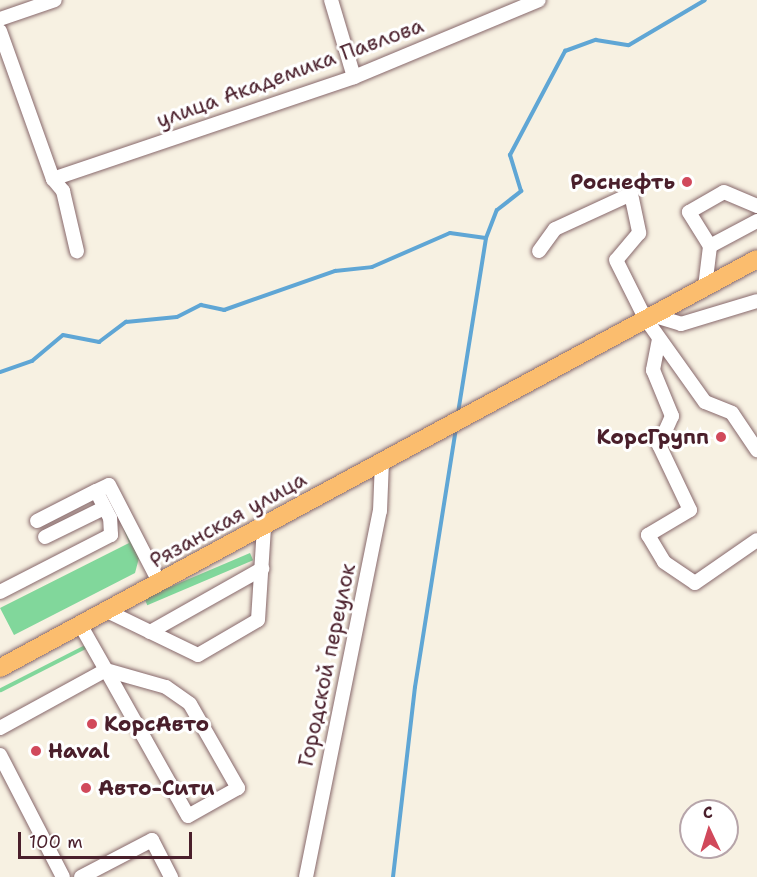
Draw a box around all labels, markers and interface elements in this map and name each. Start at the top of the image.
street label: улица Академика Павлова [153,13,427,133]
place label: Роснефть [570,169,675,195]
marker: Роснефть [680,175,694,189]
place label: КорсГрупп [597,424,709,450]
marker: КорсГрупп [714,430,728,444]
street label: Рязанская улица [145,467,311,573]
street label: Городской переулок [293,561,361,769]
place label: КорсАвто [104,711,209,737]
marker: КорсАвто [85,717,99,731]
place label: Haval [48,738,110,764]
marker: Haval [29,744,43,758]
place label: Авто-Сити [98,775,215,801]
marker: Авто-Сити [79,781,93,795]
north arrow [679,799,739,859]
text: С [702,802,713,823]
scale bar [21,820,195,858]
text: 100 m [29,830,83,854]

